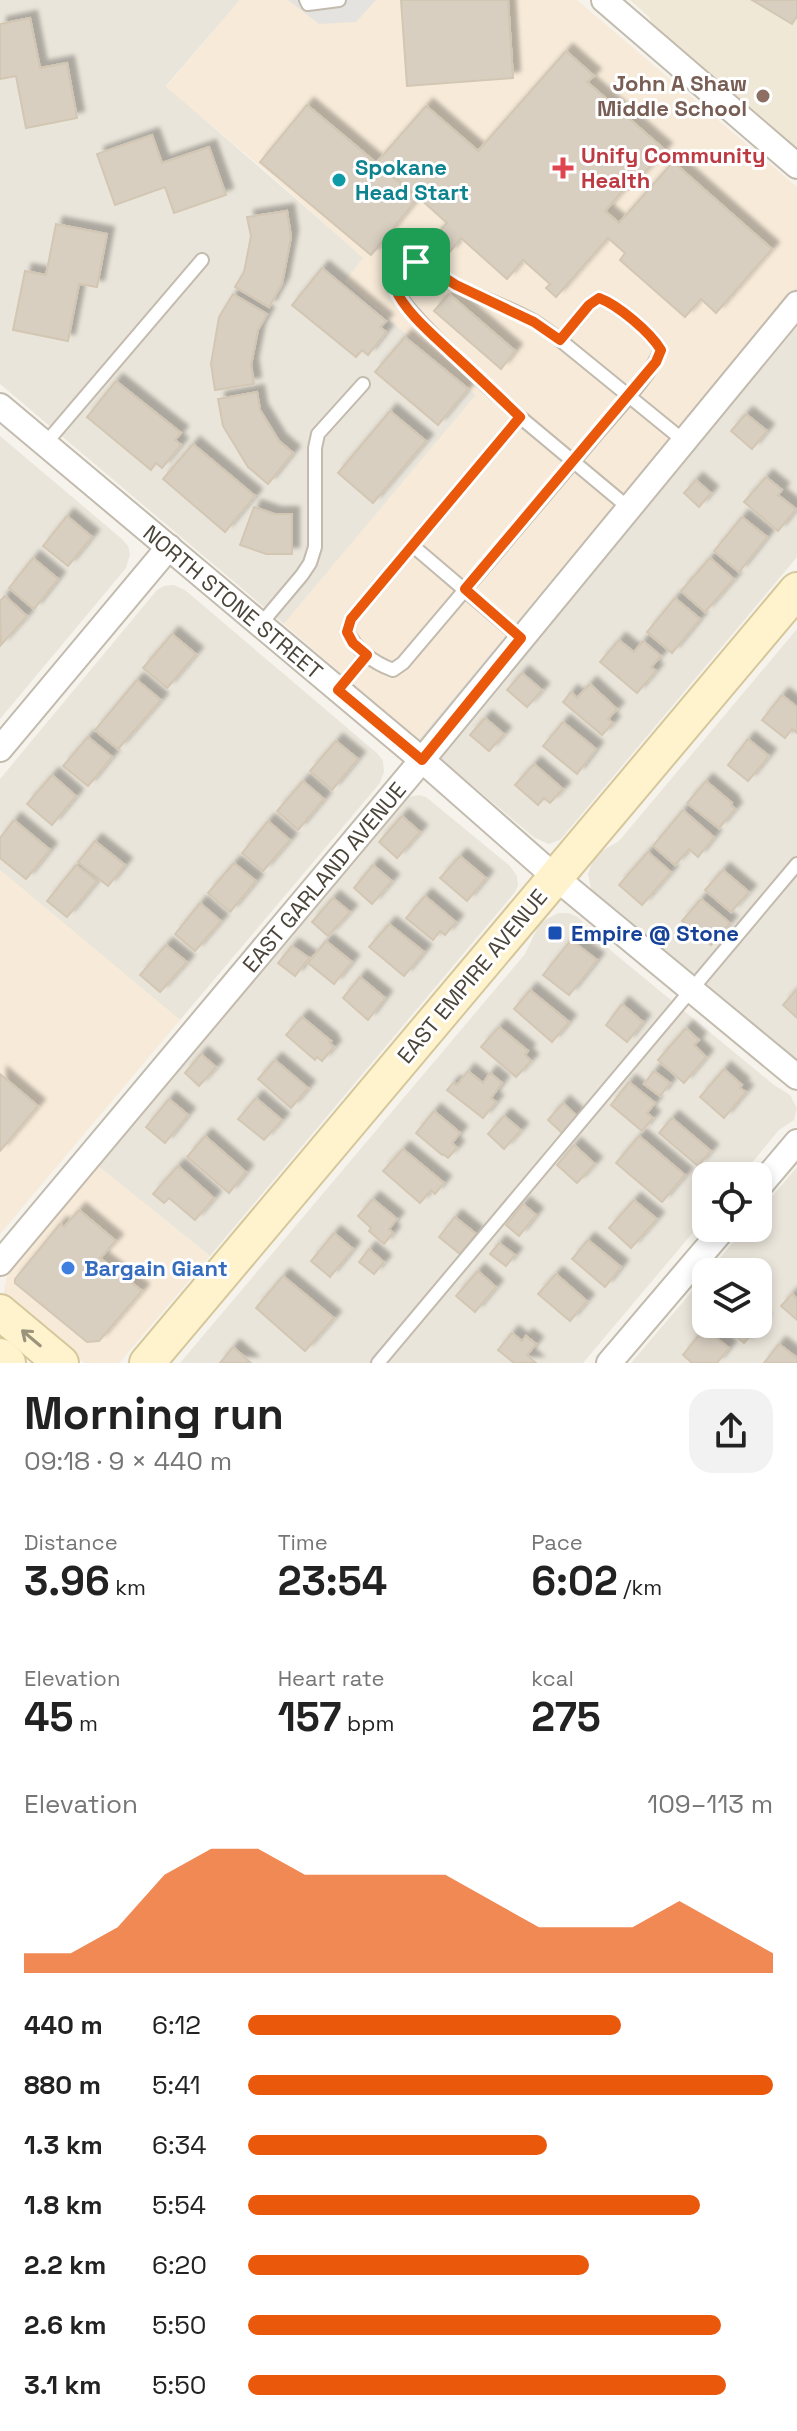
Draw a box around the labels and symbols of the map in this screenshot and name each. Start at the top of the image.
place label: John A Shaw Middle School [597,69,747,122]
marker: John A Shaw Middle School [754,87,772,105]
place label: Unify Community Health [581,141,766,194]
place label: Spokane Head Start [355,153,469,206]
marker: Unify Community Health [552,157,574,179]
marker: Spokane Head Start [330,171,348,189]
pin [382,228,450,296]
street label: NORTH STONE STREET [138,519,329,685]
street label: EAST GARLAND AVENUE [236,776,412,978]
street label: EAST EMPIRE AVENUE [391,883,553,1069]
place label: Empire @ Stone [571,919,739,947]
marker: Empire @ Stone [546,924,564,942]
place label: Bargain Giant [84,1254,228,1282]
marker: Bargain Giant [59,1259,77,1277]
one-way arrow [21,1329,41,1347]

